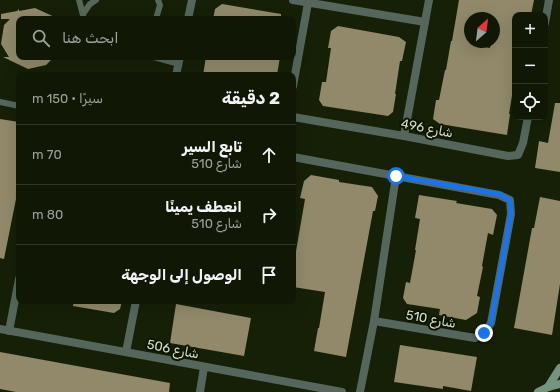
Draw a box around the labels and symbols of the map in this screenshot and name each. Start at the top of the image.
north arrow [464,12,500,48]
street label: شارع 496 [399,116,454,142]
route start [387,167,405,185]
street label: شارع 510 [404,307,457,333]
route end [475,324,493,342]
street label: شارع 506 [145,337,200,363]

